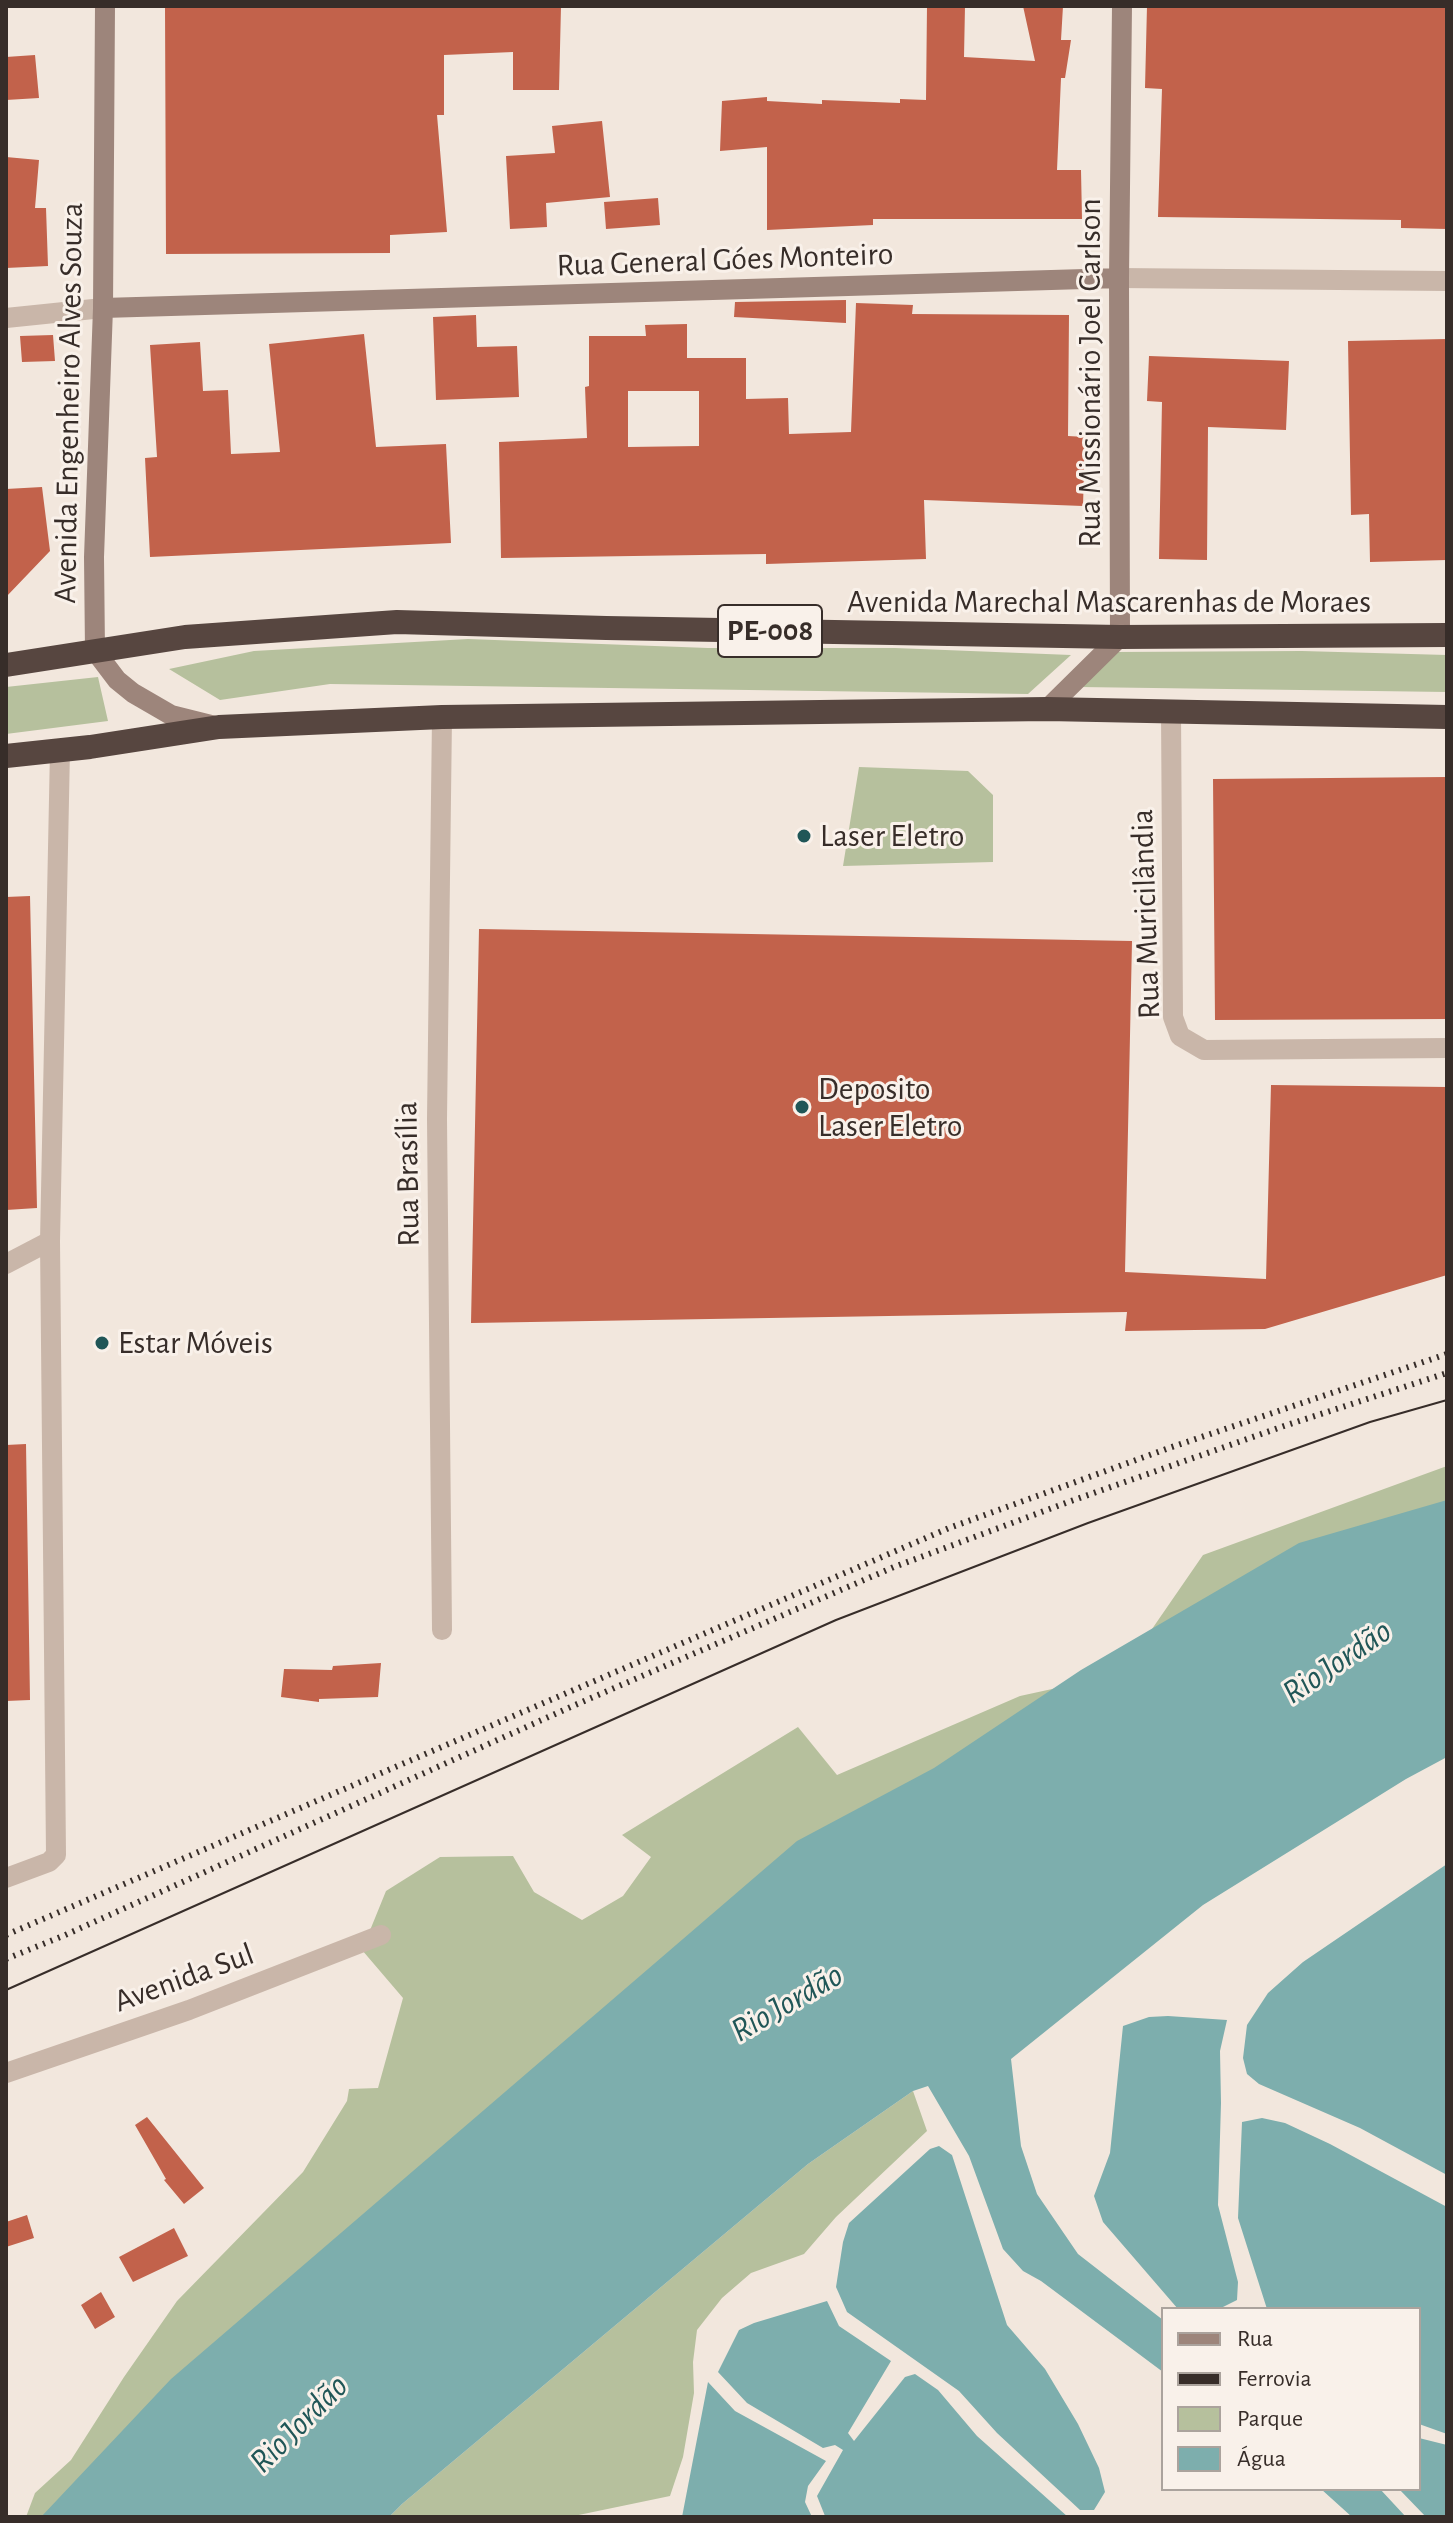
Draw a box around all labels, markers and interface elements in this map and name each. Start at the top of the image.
street label: Rua Missionário Joel Carlson [1071,198,1109,548]
street label: Avenida Engenheiro Alves Souza [46,202,92,604]
street label: Rua General Góes Monteiro [556,235,894,285]
street label: Avenida Marechal Mascarenhas de Moraes [847,583,1371,621]
road number: PE-008 [718,605,822,657]
street label: Rua Muricilândia [1123,808,1169,1020]
place label: Laser Eletro [820,817,965,855]
marker: Laser Eletro [795,827,813,845]
place label: Deposito Laser Eletro [818,1070,963,1145]
marker: Deposito Laser Eletro [793,1098,811,1116]
street label: Rua Brasília [388,1101,428,1247]
place label: Estar Móveis [118,1324,273,1362]
marker: Estar Móveis [93,1334,111,1352]
water label: Rio Jordão [1275,1611,1399,1713]
street label: Avenida Sul [109,1935,259,2021]
water label: Rio Jordão [724,1955,850,2051]
legend [1161,2307,1421,2491]
text: Rua [1237,2327,1273,2351]
water label: Rio Jordão [241,2366,357,2482]
text: Ferrovia [1237,2367,1312,2391]
text: Parque [1237,2407,1303,2431]
text: Água [1237,2447,1286,2471]

